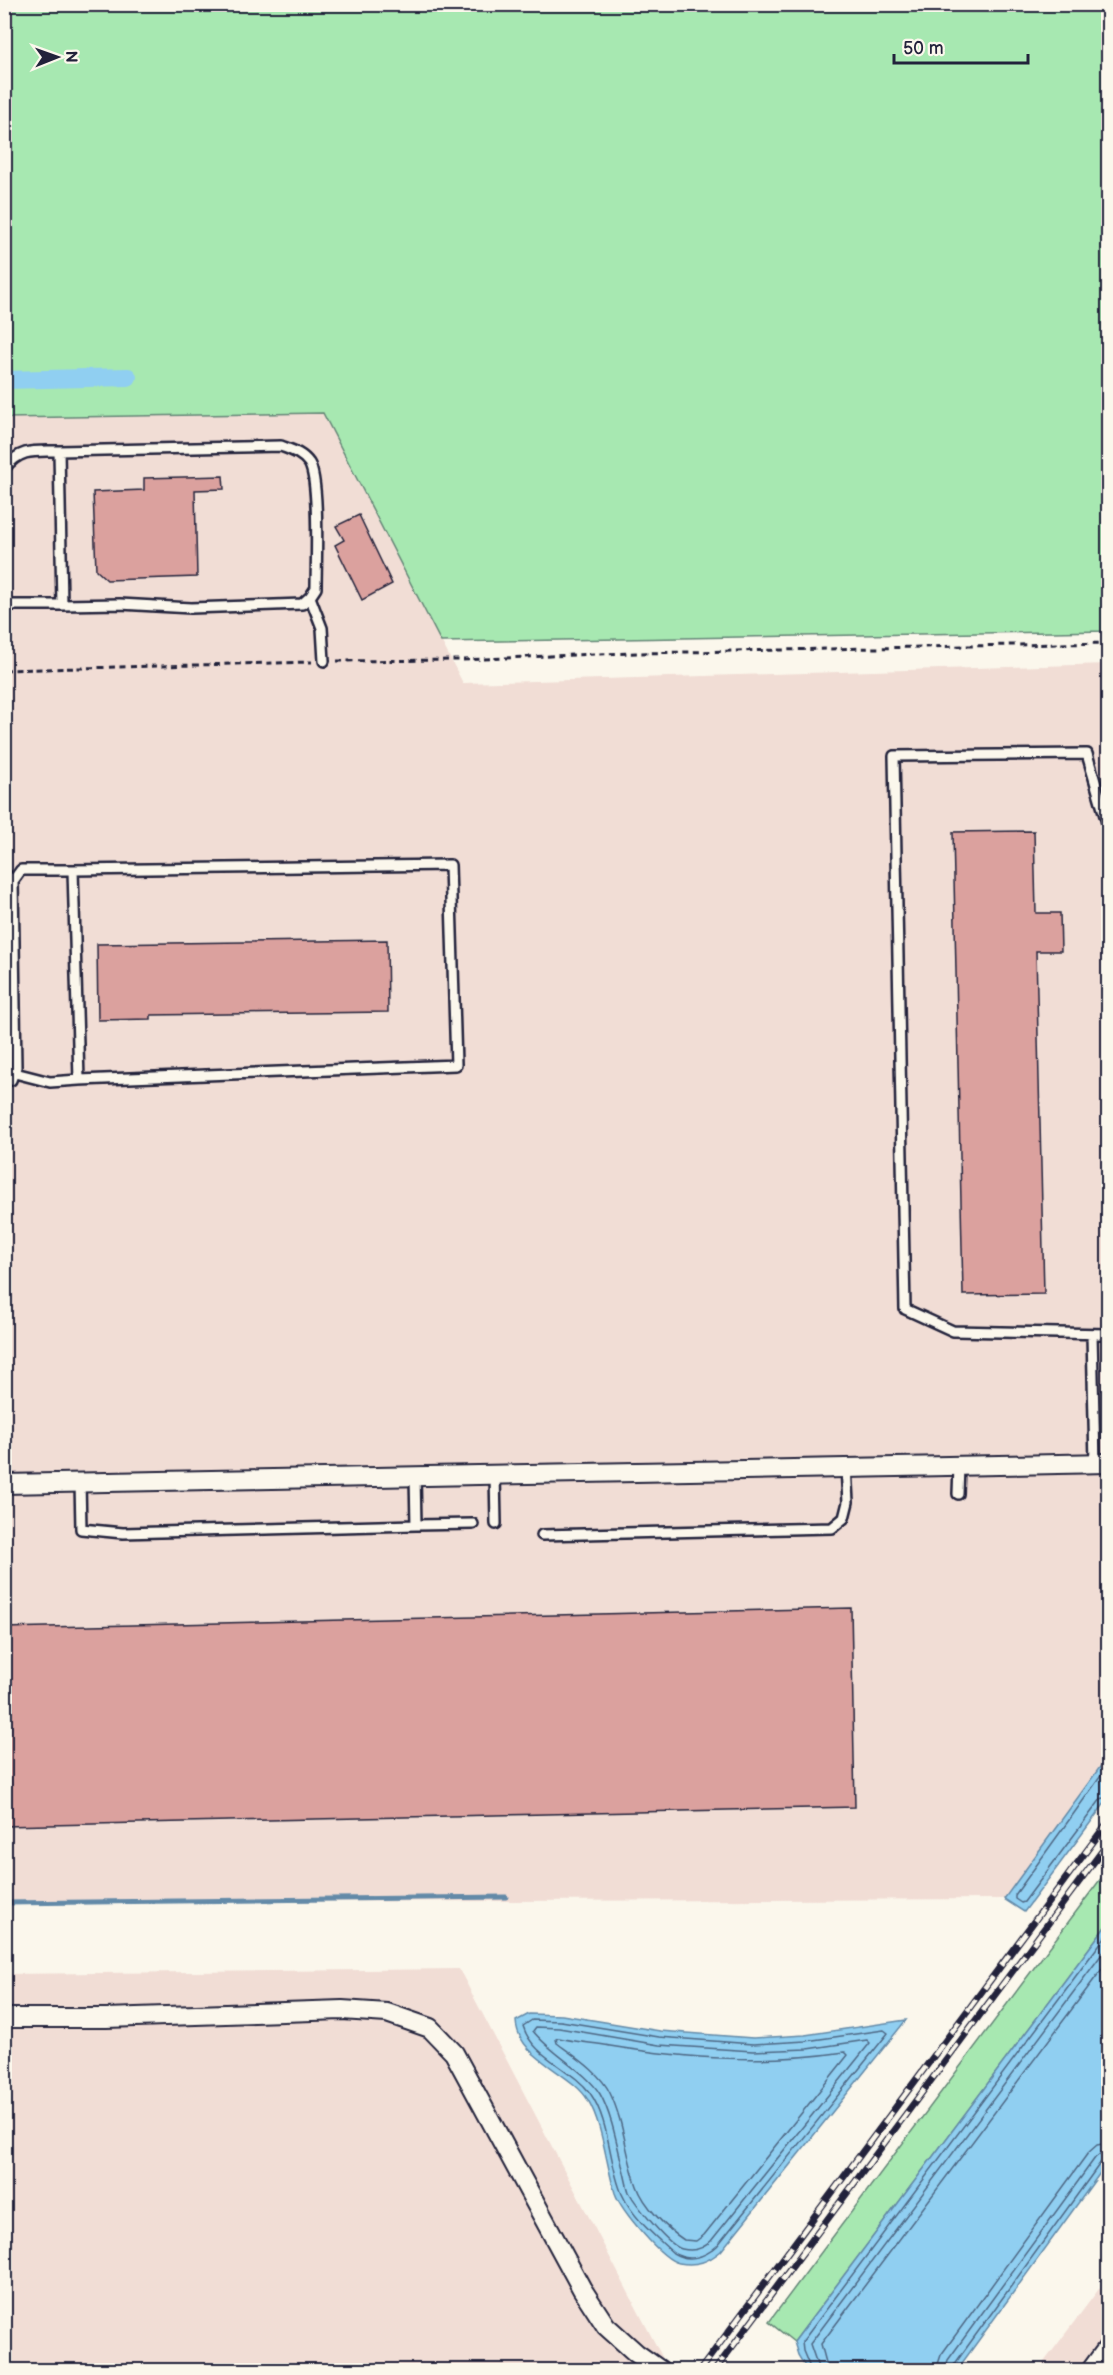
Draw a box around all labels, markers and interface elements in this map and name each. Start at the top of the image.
north arrow [27,27,87,87]
scale bar [894,27,1028,65]
text: 50 m [903,38,944,59]
text: N [61,51,80,63]

